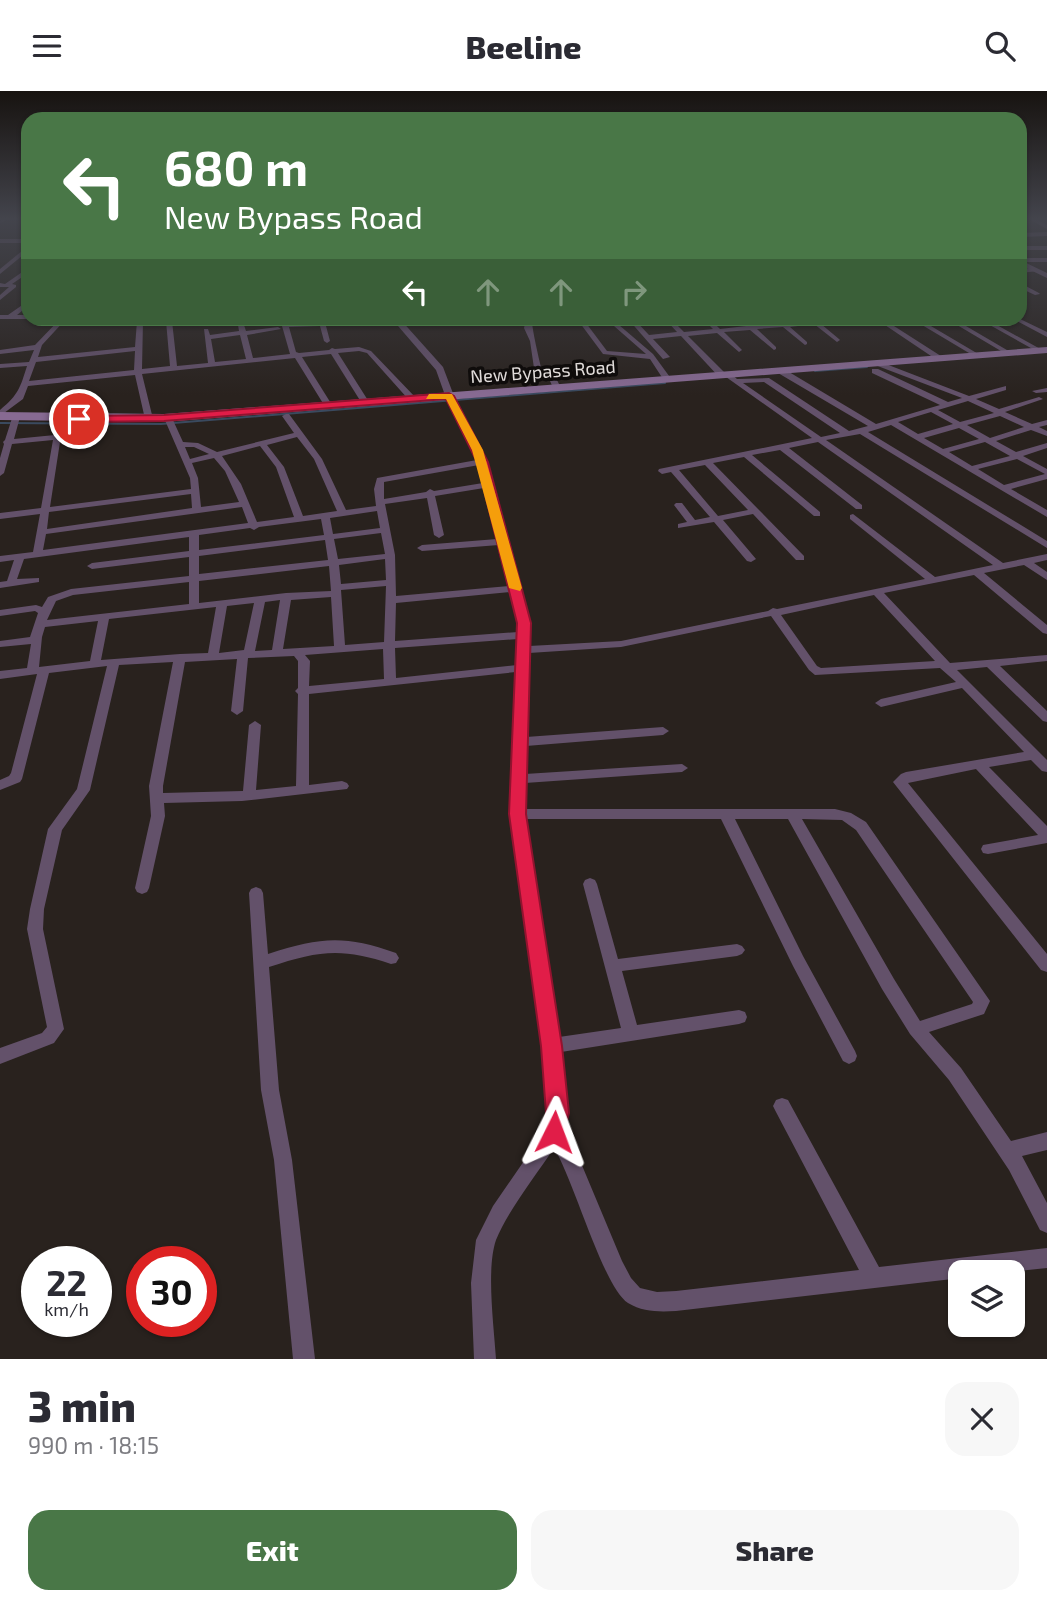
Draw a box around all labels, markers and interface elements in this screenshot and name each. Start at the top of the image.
icon: menu [28,27,66,65]
text: Beeline [465,27,582,65]
icon: search [981,27,1019,65]
text: 680 m [164,137,308,196]
icon: left [49,140,140,231]
text: New Bypass Road [164,197,423,235]
icon: left [396,273,434,311]
icon: ahead [469,273,507,311]
icon: ahead [542,273,580,311]
icon: right [615,273,653,311]
street label: New Bypass Road [470,355,616,387]
pin [49,389,109,449]
icon: arrive [60,400,98,438]
position arrow [517,1095,591,1169]
speed limit sign: 30 [126,1246,217,1337]
map controls [948,1260,1025,1337]
button: layers [948,1260,1025,1337]
text: 22 [46,1261,87,1303]
text: km/h [44,1298,89,1320]
text: 3 min [28,1380,136,1430]
button: close [945,1382,1019,1456]
text: 990 m · 18:15 [28,1431,159,1459]
button: Exit [28,1510,517,1590]
button: Share [531,1510,1019,1590]

